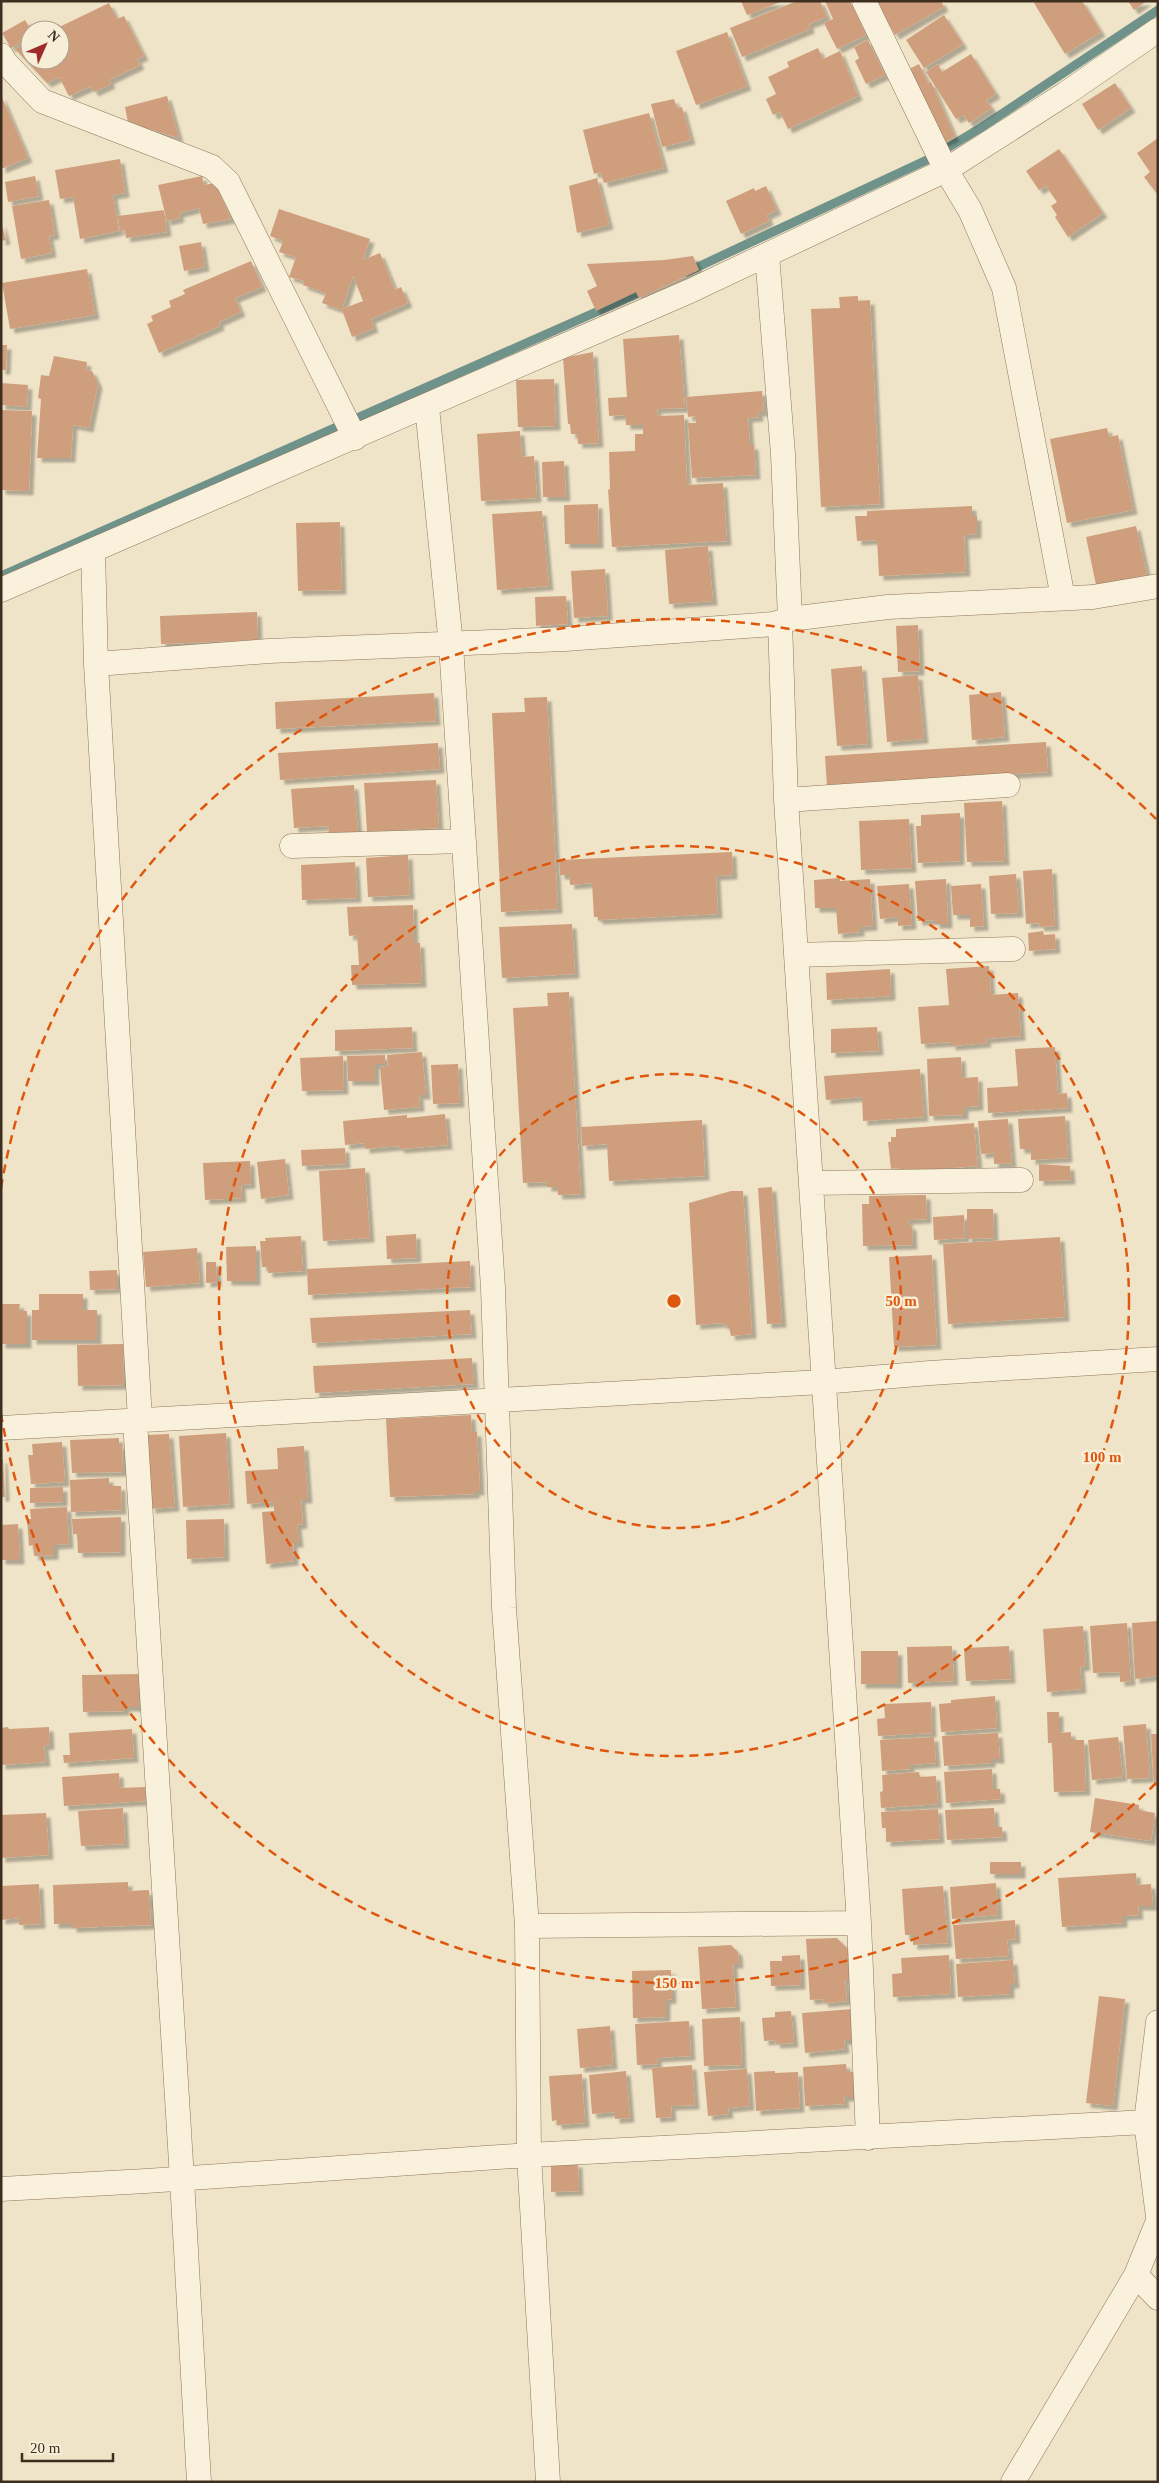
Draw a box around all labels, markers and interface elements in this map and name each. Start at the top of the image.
north arrow [20,20,70,70]
text: N [45,27,63,45]
centre of rings [665,1292,683,1310]
text: 50 m [885,1293,917,1309]
text: 100 m [1083,1449,1122,1465]
text: 150 m [655,1975,694,1991]
scale bar [22,2430,114,2462]
text: 20 m [30,2440,61,2456]

